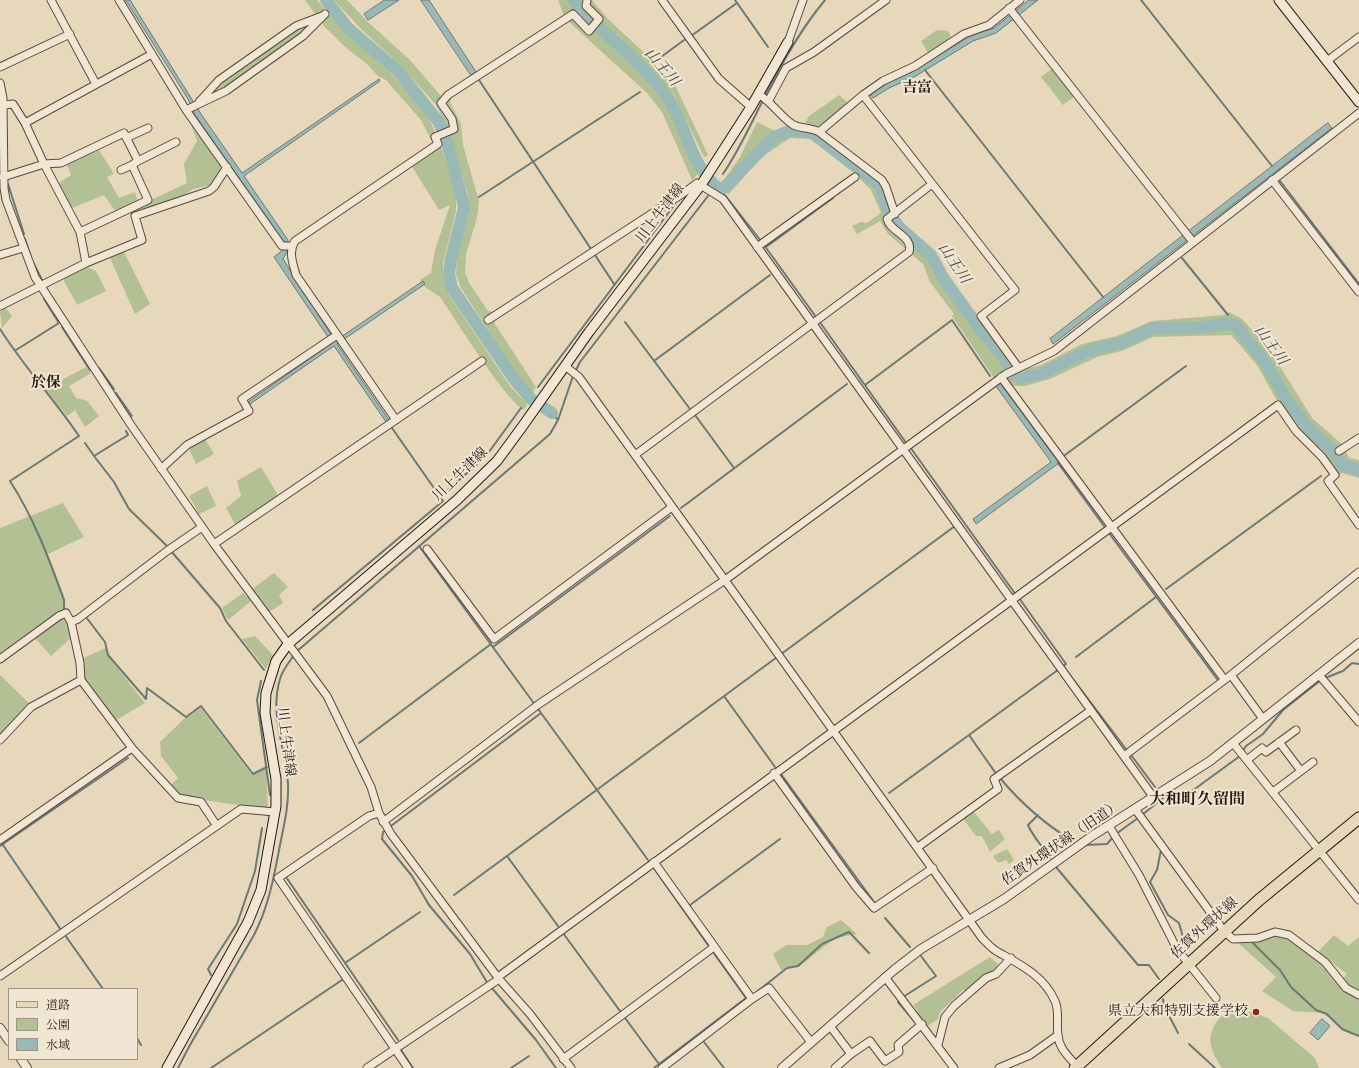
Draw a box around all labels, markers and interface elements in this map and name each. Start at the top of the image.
water label: 山王川 [639,45,683,91]
district label: 吉富 [902,80,932,98]
street label: 川上牛津線 [633,181,689,247]
water label: 山王川 [933,240,973,288]
water label: 山王川 [1249,323,1291,369]
district label: 於保 [31,375,61,393]
street label: 川上牛津線 [430,445,492,505]
street label: 川上牛津線 [272,706,298,778]
district label: 大和町久留間 [1149,791,1245,811]
street label: 佐賀外環状線（旧道） [999,798,1125,890]
street label: 佐賀外環状線 [1168,895,1242,963]
legend [8,988,138,1060]
text: 道路 [46,998,70,1013]
place label: 県立大和特別支援学校 [1108,1004,1248,1020]
marker: 県立大和特別支援学校 [1251,1007,1261,1017]
text: 公園 [46,1018,70,1033]
text: 水域 [46,1038,70,1053]

